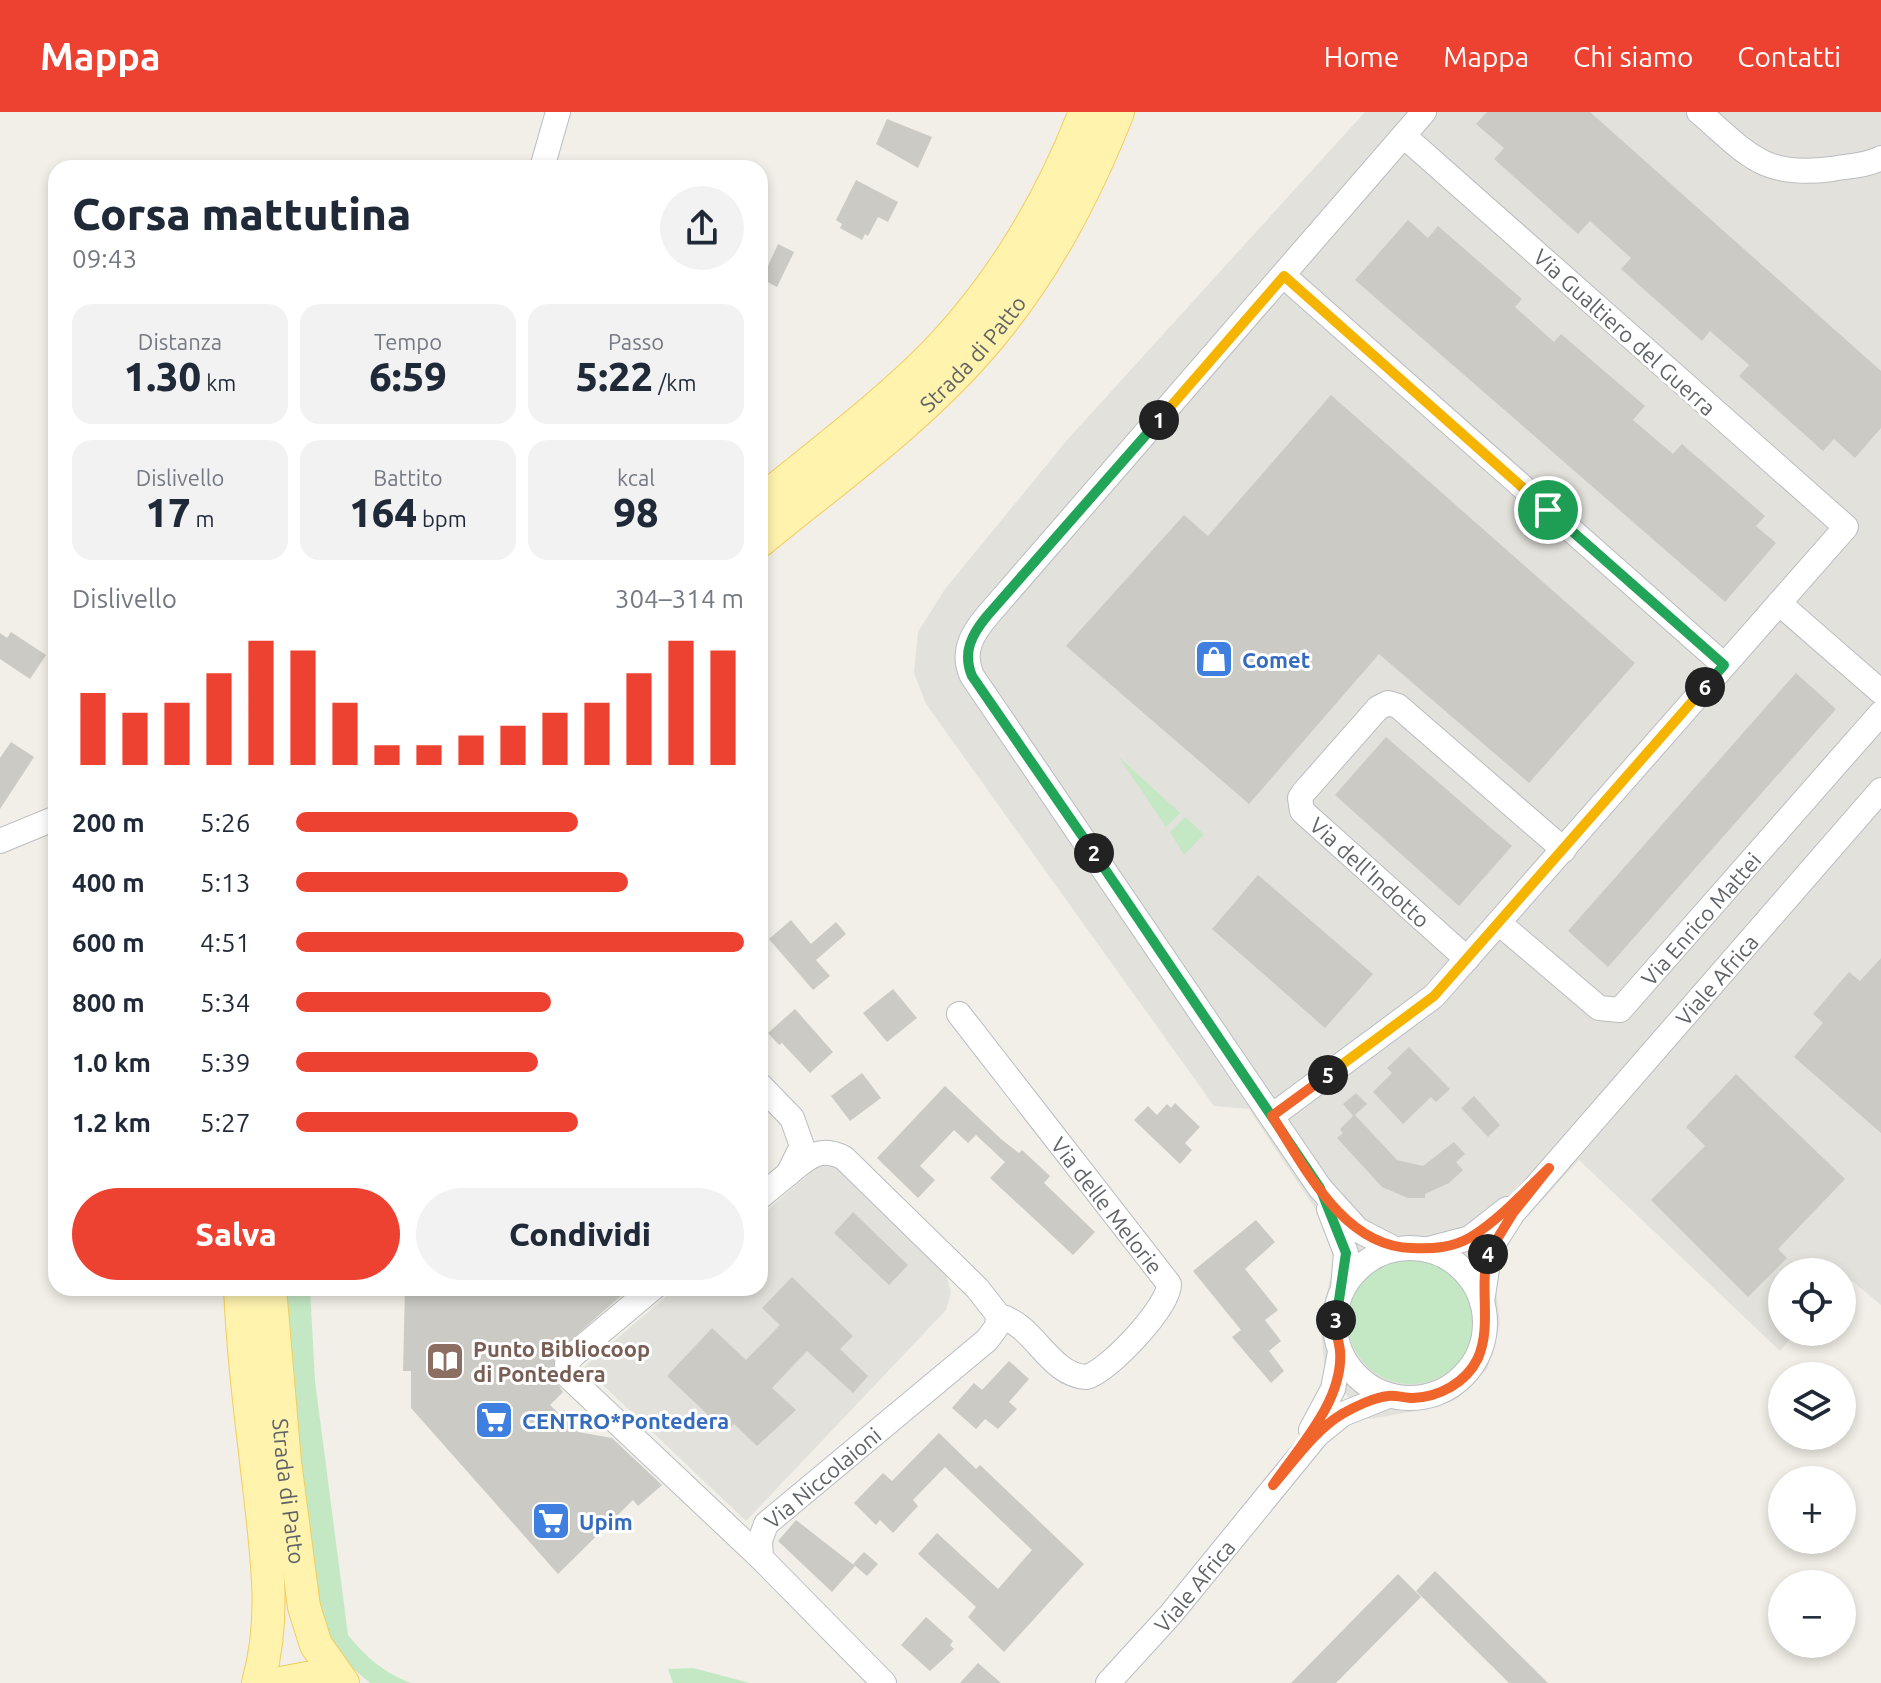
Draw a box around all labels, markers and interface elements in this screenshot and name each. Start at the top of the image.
text: Mappa [40,35,161,77]
text: Home [1324,41,1399,72]
text: Mappa [1443,41,1529,72]
text: Chi siamo [1573,41,1693,72]
text: Contatti [1737,41,1841,72]
button: share [660,186,744,270]
text: Corsa mattutina [72,189,411,238]
text: 09:43 [72,244,137,273]
street label: Via Gualtiero del Guerra [1529,244,1721,420]
street label: Strada di Patto [914,290,1030,416]
text: Distanza [138,329,222,354]
text: Tempo [374,329,442,354]
text: Passo [608,329,664,354]
text: 1.30 [124,354,201,399]
text: 6:59 [369,354,447,399]
text: 5:22 [576,354,653,399]
text: km [201,370,236,395]
text: /km [653,370,696,395]
pin: 1 [1139,400,1179,440]
text: 1 [1153,407,1165,432]
text: Dislivello [136,465,224,490]
text: Battito [373,465,443,490]
text: kcal [617,465,655,490]
pin [1514,476,1582,544]
icon: arrive [1526,488,1570,532]
text: 17 [145,490,191,535]
text: 164 [349,490,417,535]
text: 98 [613,490,659,535]
text: m [191,506,215,531]
text: bpm [417,506,467,531]
text: Dislivello [72,584,177,613]
text: 304–314 m [615,584,744,613]
shop icon: Comet [1193,638,1235,680]
place label: Comet [1242,647,1310,672]
pin: 6 [1685,667,1725,707]
text: 6 [1699,674,1711,699]
text: 200 m [72,808,145,837]
text: 5:26 [200,808,250,837]
street label: Via dell'Indotto [1305,812,1435,932]
pin: 2 [1074,833,1114,873]
text: 2 [1088,840,1100,865]
street label: Via Enrico Mattei [1635,847,1765,990]
text: 400 m [72,868,145,897]
text: 5:13 [200,868,250,897]
text: 600 m [72,928,145,957]
text: 4:51 [200,928,250,957]
street label: Viale Africa [1670,929,1763,1030]
text: 800 m [72,988,145,1017]
text: 5:34 [200,988,250,1017]
text: 1.0 km [72,1048,151,1077]
text: 5:39 [200,1048,250,1077]
pin: 5 [1308,1055,1348,1095]
text: 5 [1322,1062,1334,1087]
text: 1.2 km [72,1108,151,1137]
text: 5:27 [200,1108,250,1137]
street label: Via delle Melorie [1047,1132,1168,1278]
button: Salva [72,1188,400,1280]
button: Condividi [416,1188,744,1280]
pin: 4 [1468,1234,1508,1274]
text: 4 [1482,1241,1494,1266]
map controls [1768,1258,1856,1658]
button: locate [1768,1258,1856,1346]
pin: 3 [1316,1300,1356,1340]
text: 3 [1330,1307,1342,1332]
place label: Punto Bibliocoop di Pontedera [473,1336,650,1386]
library icon: Punto Bibliocoop di Pontedera [424,1340,466,1382]
button: layers [1768,1362,1856,1450]
supermarket icon: CENTRO*Pontedera [473,1399,515,1441]
place label: CENTRO*Pontedera [522,1408,729,1433]
street label: Strada di Patto [269,1417,311,1565]
street label: Via Niccolaioni [759,1422,885,1533]
button: + [1768,1466,1856,1554]
supermarket icon: Upim [530,1500,572,1542]
place label: Upim [579,1509,633,1534]
street label: Viale Africa [1149,1534,1239,1637]
button: − [1768,1570,1856,1658]

